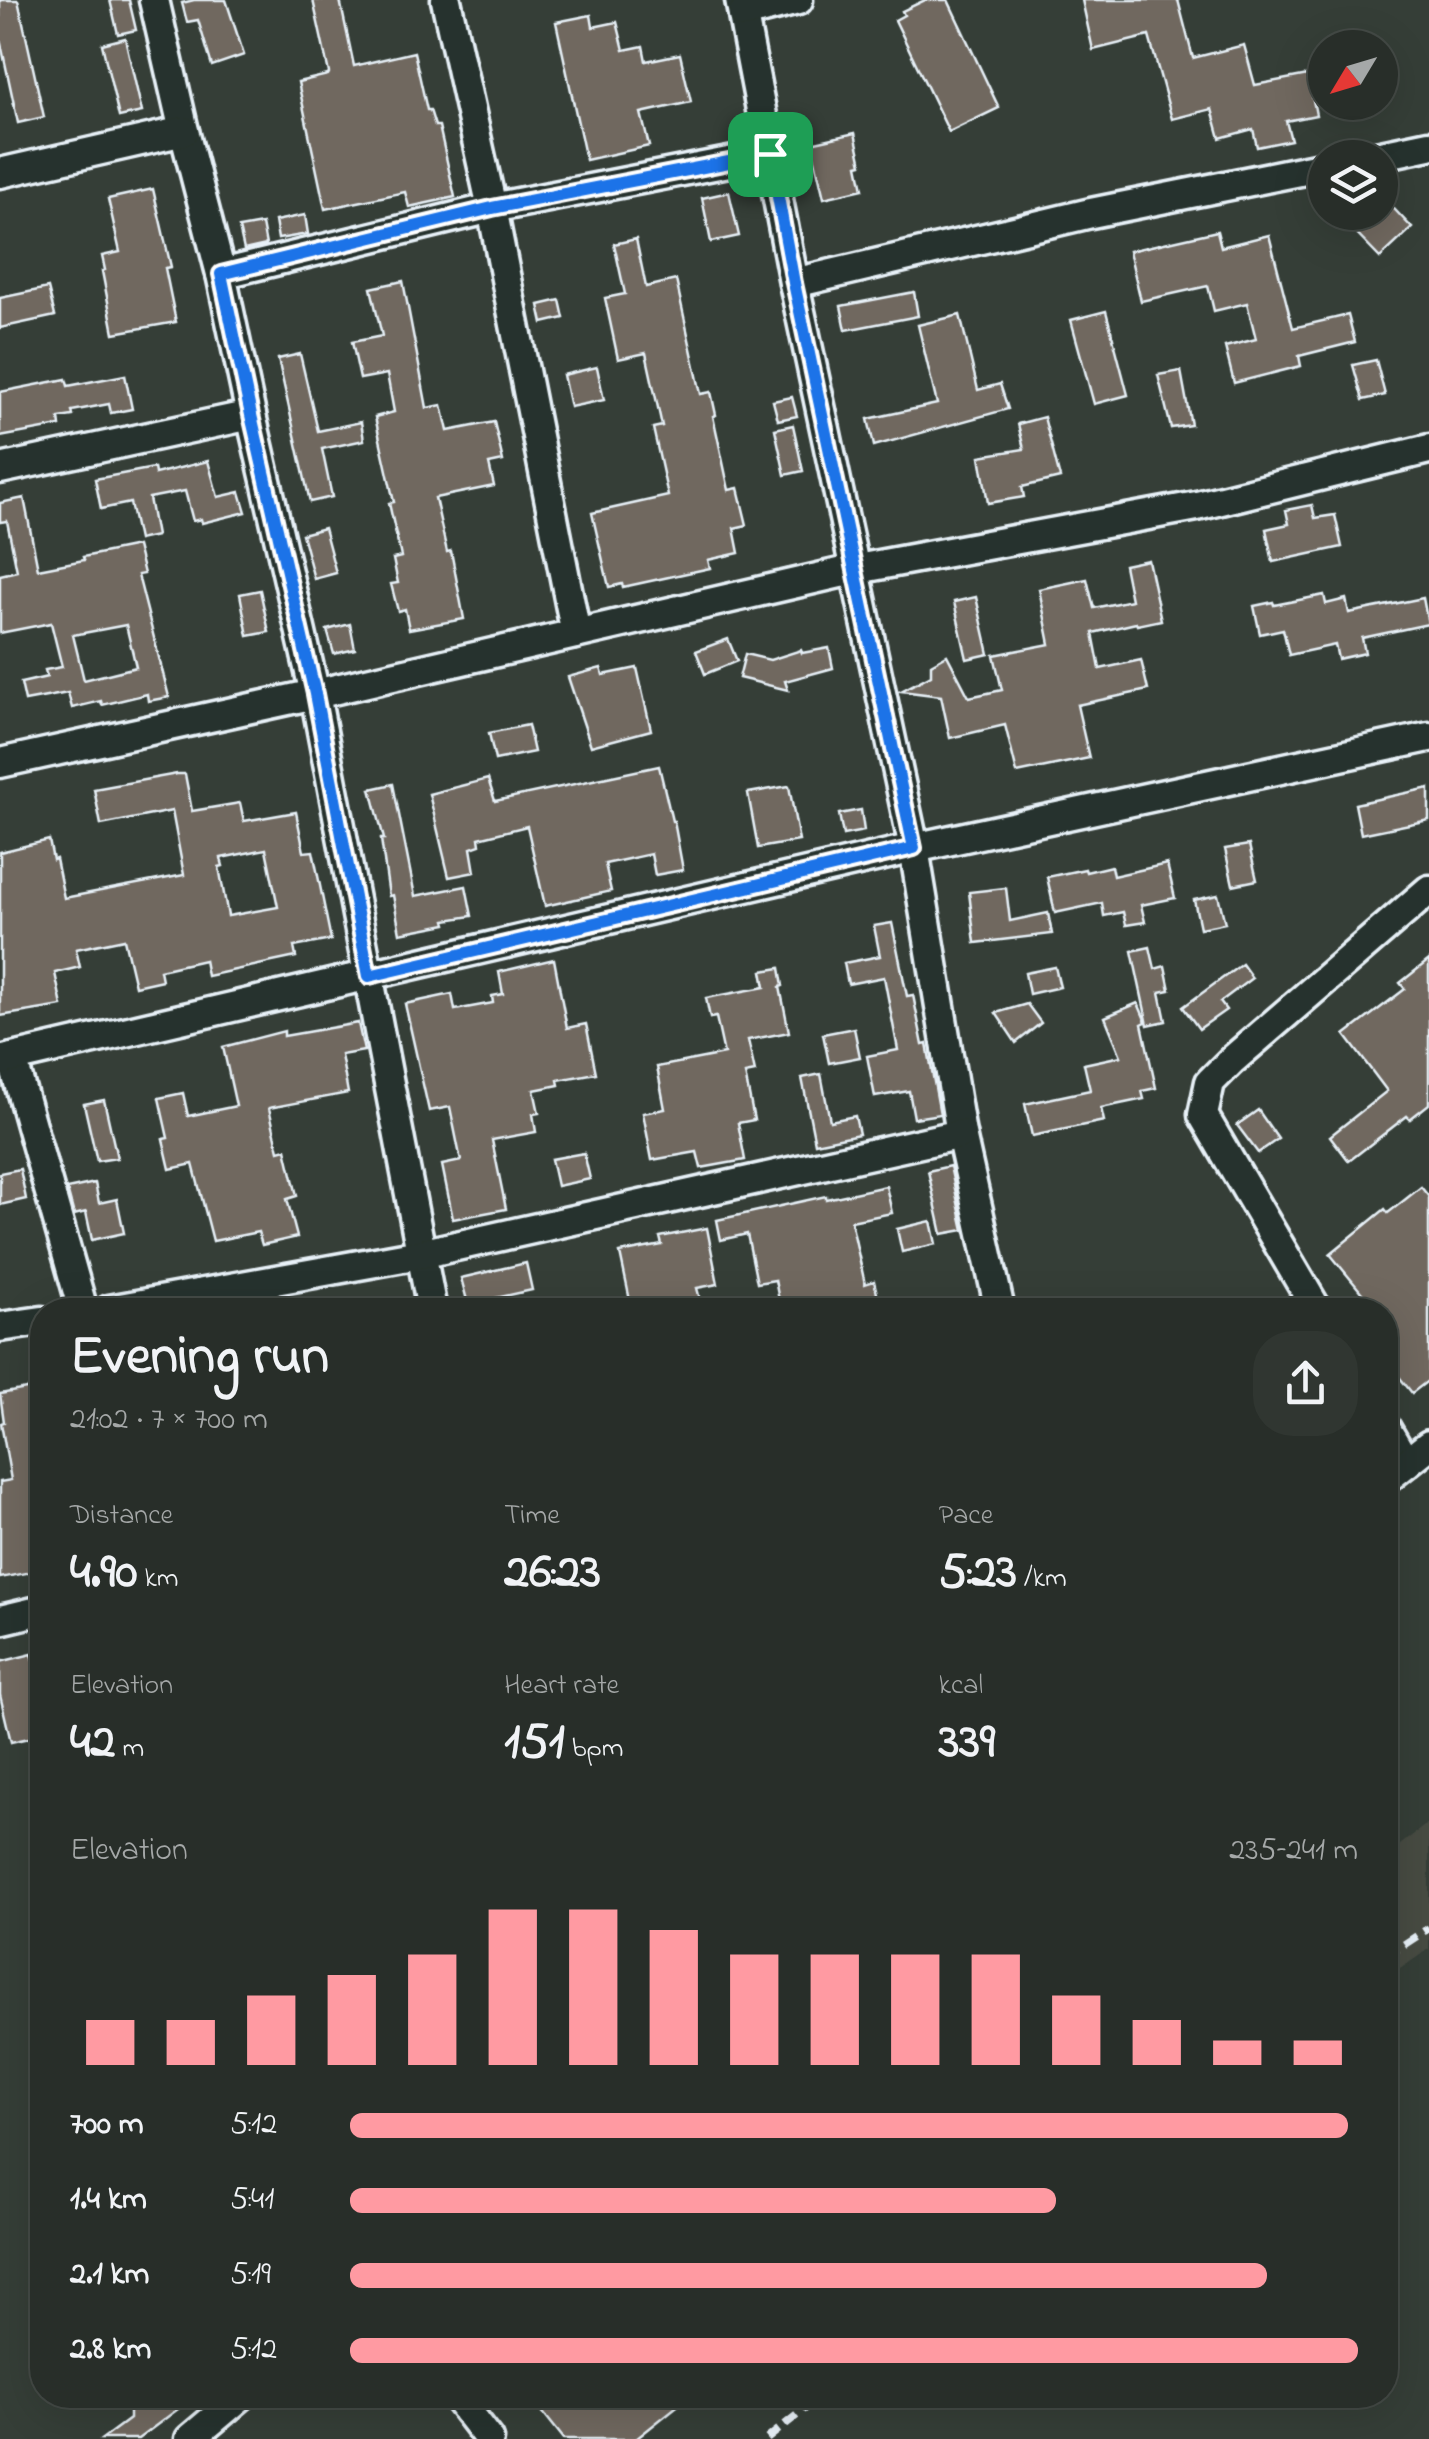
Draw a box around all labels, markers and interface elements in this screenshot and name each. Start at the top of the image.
north arrow [1308,30,1398,120]
map controls [1308,30,1398,230]
pin [728,112,813,197]
icon: arrive [743,127,798,182]
button: layers [1308,140,1398,230]
text: Evening run [70,1319,329,1399]
button: share [1253,1331,1358,1436]
text: 21:02 · 7 × 700 m [70,1397,268,1444]
text: Distance [70,1496,173,1537]
text: Time [504,1496,560,1537]
text: Pace [939,1496,993,1537]
text: 4.90 [70,1537,137,1610]
text: 26:23 [504,1537,601,1610]
text: 5:23 [939,1537,1017,1610]
text: km [137,1559,178,1600]
text: /km [1017,1559,1067,1600]
text: Elevation [70,1666,173,1707]
text: Heart rate [504,1666,619,1707]
text: kcal [939,1666,983,1707]
text: 42 [70,1707,115,1780]
text: 151 [504,1707,565,1780]
text: 339 [939,1707,995,1780]
text: m [115,1729,144,1770]
text: bpm [565,1729,623,1770]
text: Elevation [70,1828,188,1875]
text: 235–241 m [1229,1828,1358,1875]
text: 700 m [70,2102,144,2149]
text: 5:12 [230,2102,277,2149]
text: 1.4 km [70,2177,147,2224]
text: 5:41 [230,2177,274,2224]
text: 2.1 km [70,2252,149,2299]
text: 5:19 [230,2252,271,2299]
text: 2.8 km [70,2327,151,2374]
text: 5:12 [230,2327,277,2374]

